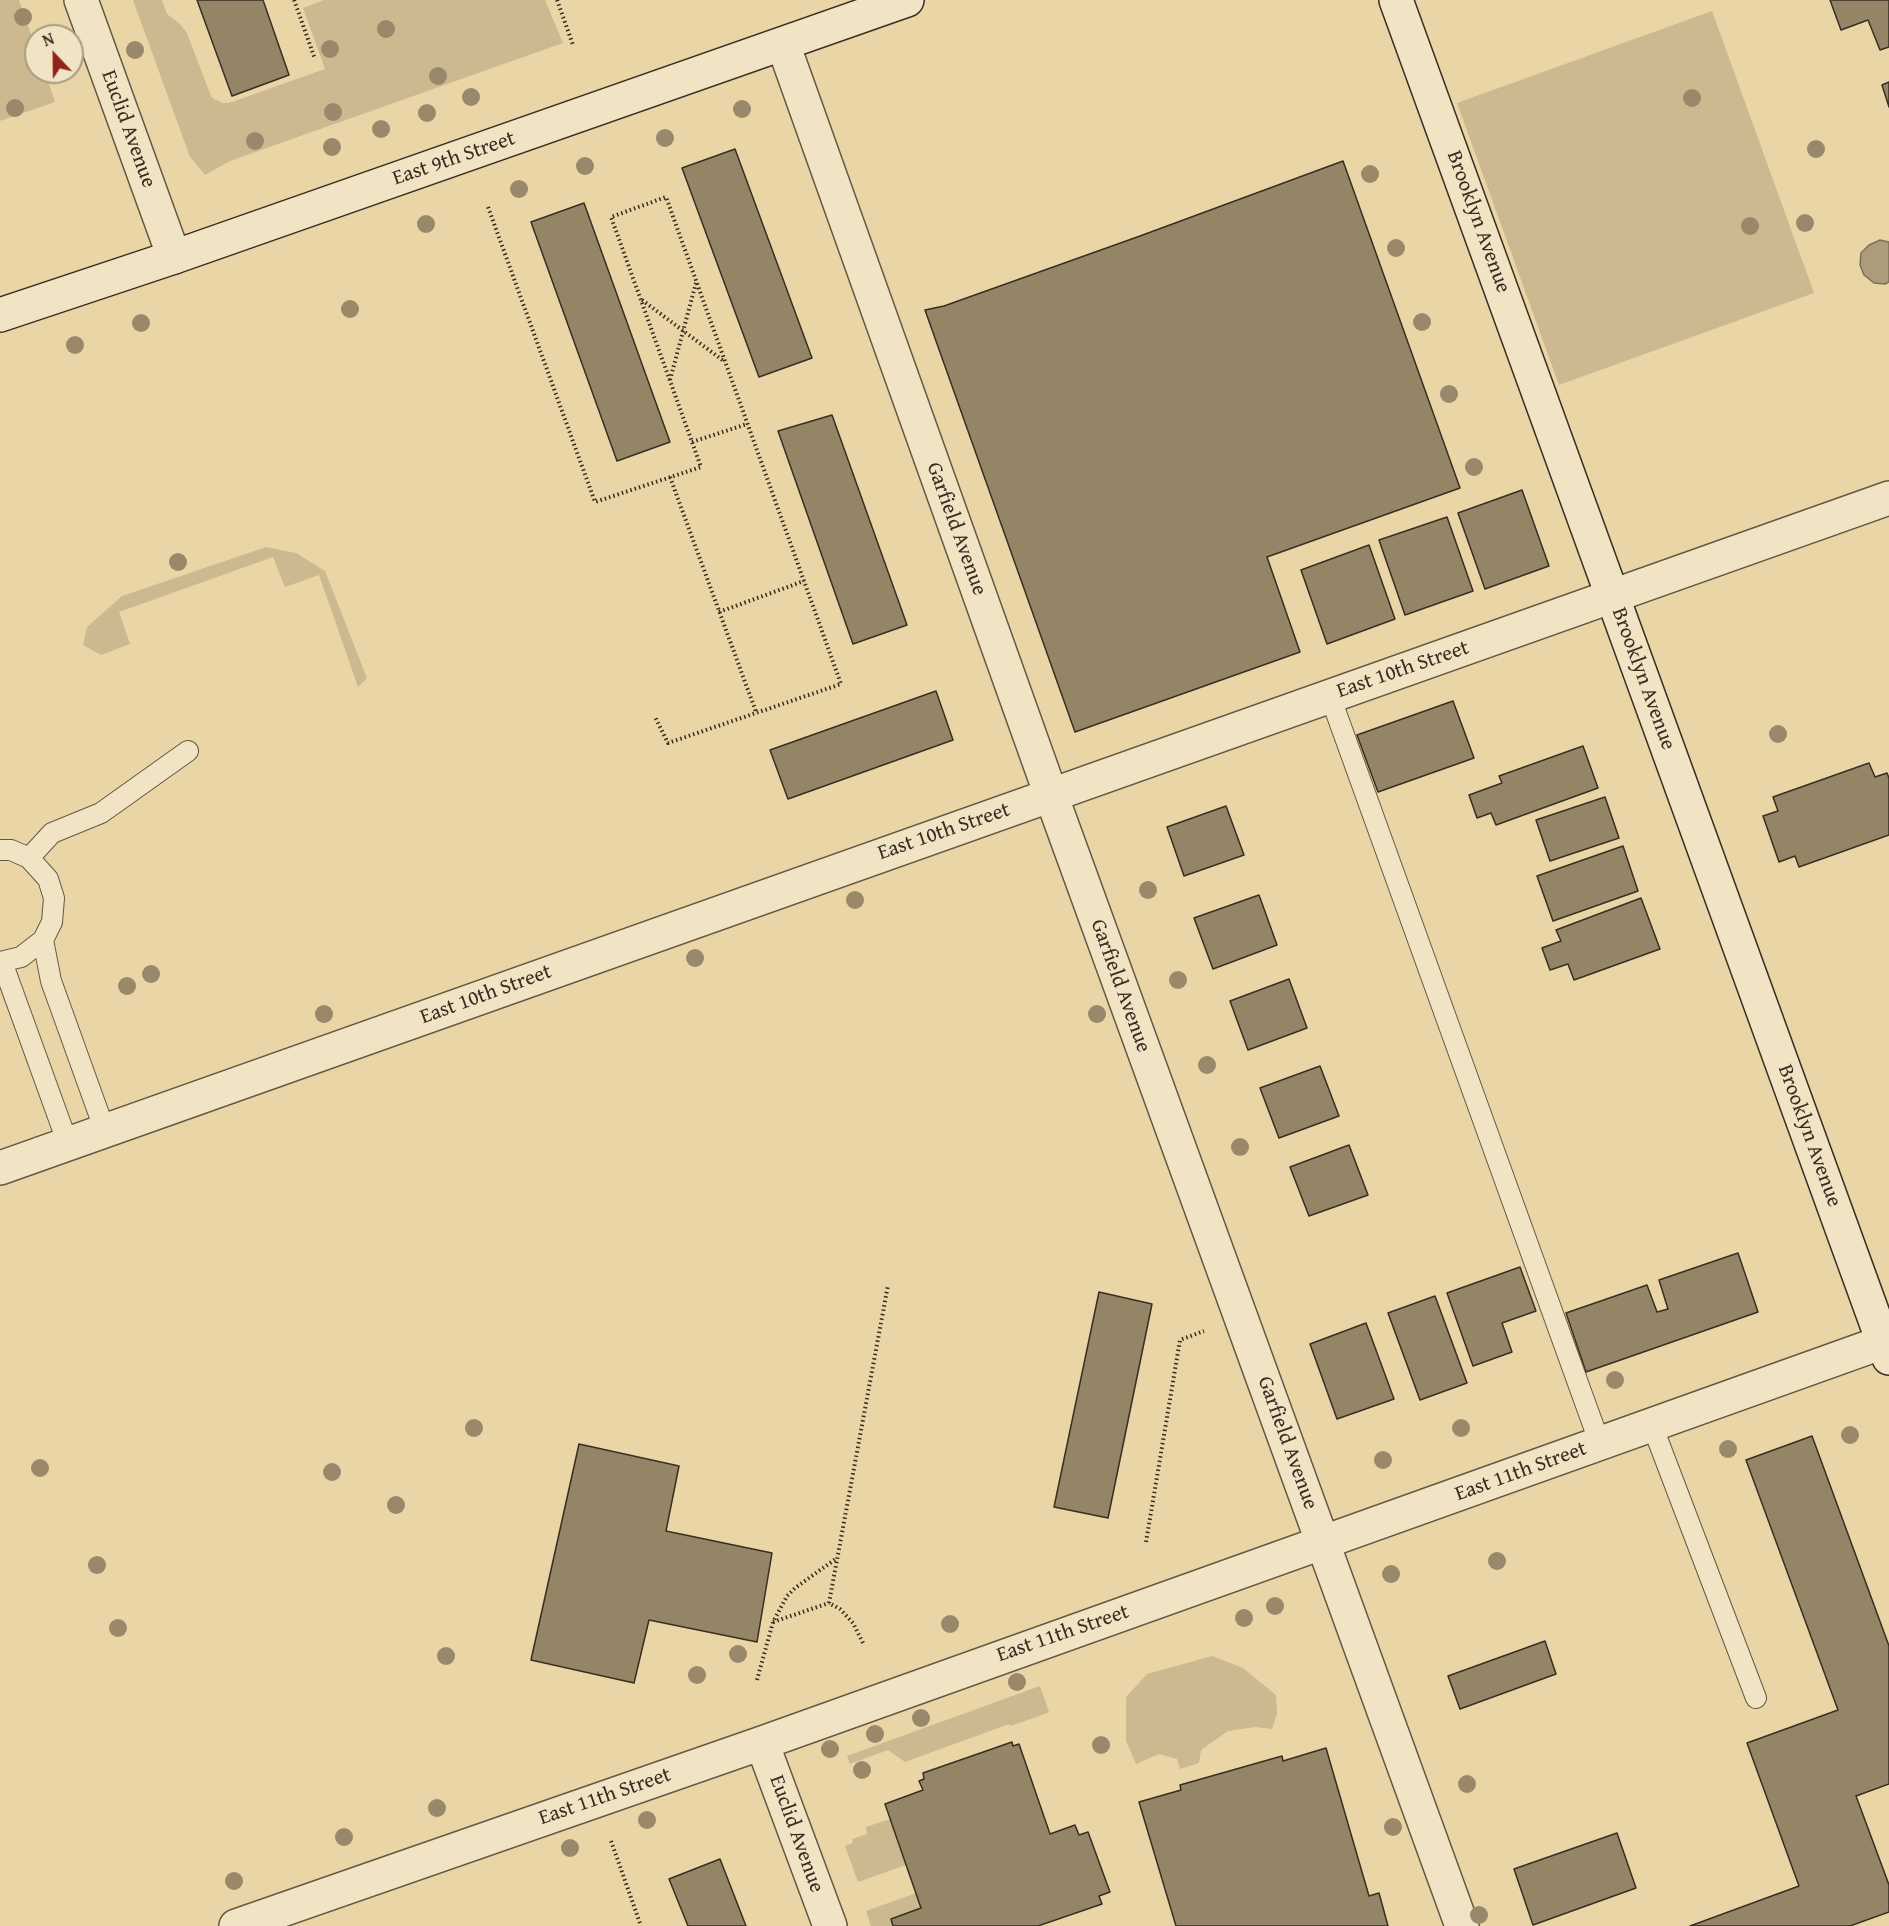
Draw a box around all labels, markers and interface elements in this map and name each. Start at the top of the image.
north arrow [24,24,84,84]
text: N [39,26,57,52]
street label: Euclid Avenue [95,67,161,191]
street label: East 9th Street [389,126,519,192]
street label: Brooklyn Avenue [1441,147,1515,297]
street label: Garfield Avenue [920,459,992,599]
street label: Brooklyn Avenue [1606,604,1680,754]
street label: East 10th Street [1334,636,1472,704]
street label: East 10th Street [875,798,1013,866]
street label: Garfield Avenue [1084,916,1156,1056]
street label: East 10th Street [417,960,555,1030]
street label: Brooklyn Avenue [1772,1061,1846,1211]
street label: Garfield Avenue [1251,1373,1323,1513]
street label: East 11th Street [1452,1437,1590,1507]
street label: East 11th Street [994,1600,1132,1668]
street label: East 11th Street [536,1763,674,1831]
street label: Euclid Avenue [763,1772,829,1896]

